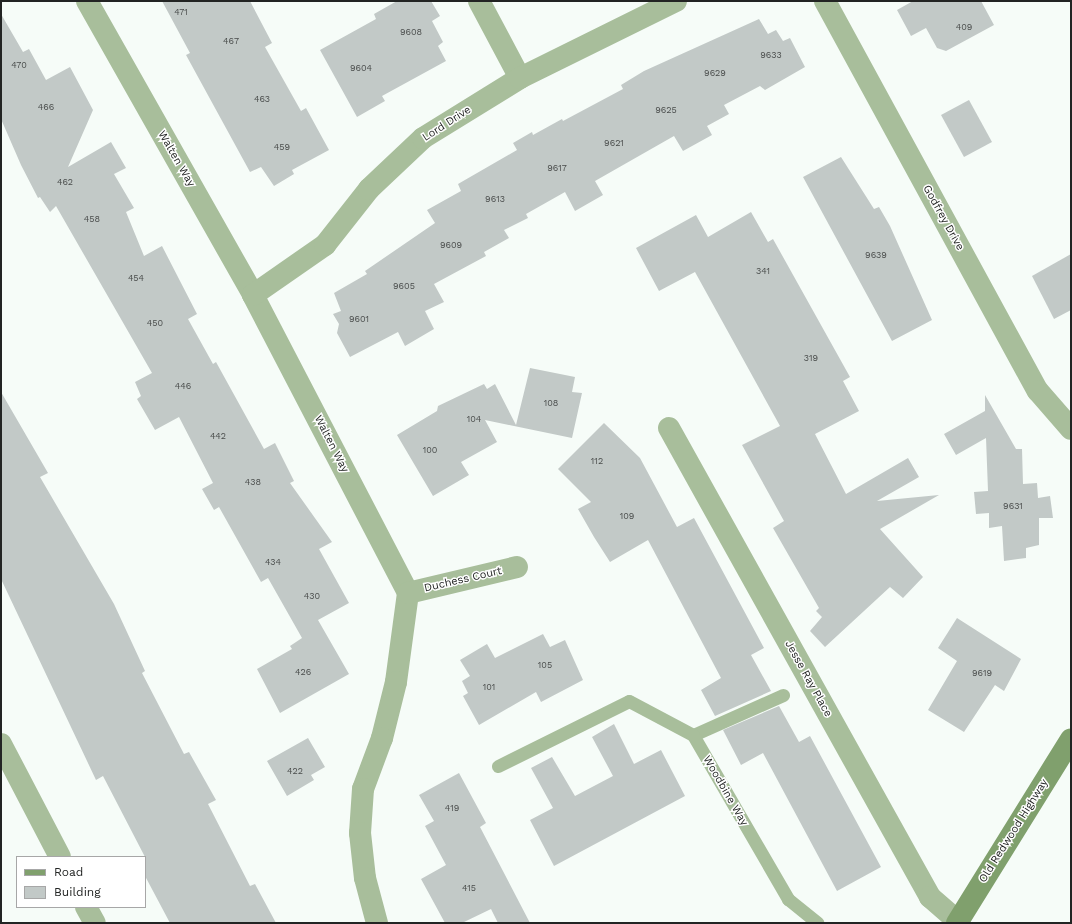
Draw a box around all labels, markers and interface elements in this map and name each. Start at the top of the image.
house number: 471 [174,7,188,17]
house number: 409 [956,22,972,32]
house number: 9608 [400,27,422,37]
house number: 467 [223,36,239,46]
house number: 9633 [760,50,782,60]
house number: 470 [11,60,27,70]
house number: 9604 [350,63,372,73]
house number: 9629 [704,68,726,78]
house number: 463 [254,94,270,104]
house number: 466 [38,102,54,112]
street label: Lord Drive [420,103,474,145]
house number: 9625 [655,105,677,115]
street label: Walten Way [155,129,197,189]
house number: 9621 [604,138,624,148]
house number: 459 [274,142,290,152]
house number: 9617 [547,163,567,173]
house number: 462 [57,177,73,187]
street label: Godfrey Drive [920,183,966,253]
house number: 9613 [485,194,505,204]
house number: 458 [84,214,100,224]
house number: 9609 [440,240,462,250]
house number: 9639 [865,250,887,260]
house number: 341 [756,266,770,276]
house number: 454 [128,273,144,283]
house number: 9605 [393,281,415,291]
house number: 9601 [349,314,369,324]
house number: 450 [147,318,163,328]
house number: 319 [804,353,818,363]
house number: 446 [175,381,191,391]
house number: 108 [544,398,558,408]
street label: Walten Way [311,413,351,475]
house number: 104 [467,414,481,424]
house number: 442 [210,431,226,441]
house number: 100 [423,445,437,455]
house number: 112 [591,456,603,466]
house number: 438 [245,477,261,487]
house number: 9631 [1003,501,1023,511]
house number: 109 [620,511,634,521]
house number: 434 [265,557,281,567]
street label: Duchess Court [423,565,503,595]
house number: 430 [304,591,320,601]
street label: Jesse Ray Place [781,638,835,720]
house number: 105 [538,660,552,670]
house number: 426 [295,667,311,677]
house number: 9619 [972,668,992,678]
house number: 101 [483,682,495,692]
street label: Woodbine Way [700,754,750,828]
house number: 422 [287,766,303,776]
street label: Old Redwood Highway [977,777,1051,885]
house number: 419 [445,803,459,813]
legend [16,856,146,908]
text: Road [54,865,83,879]
house number: 415 [462,883,476,893]
text: Building [54,885,101,899]

